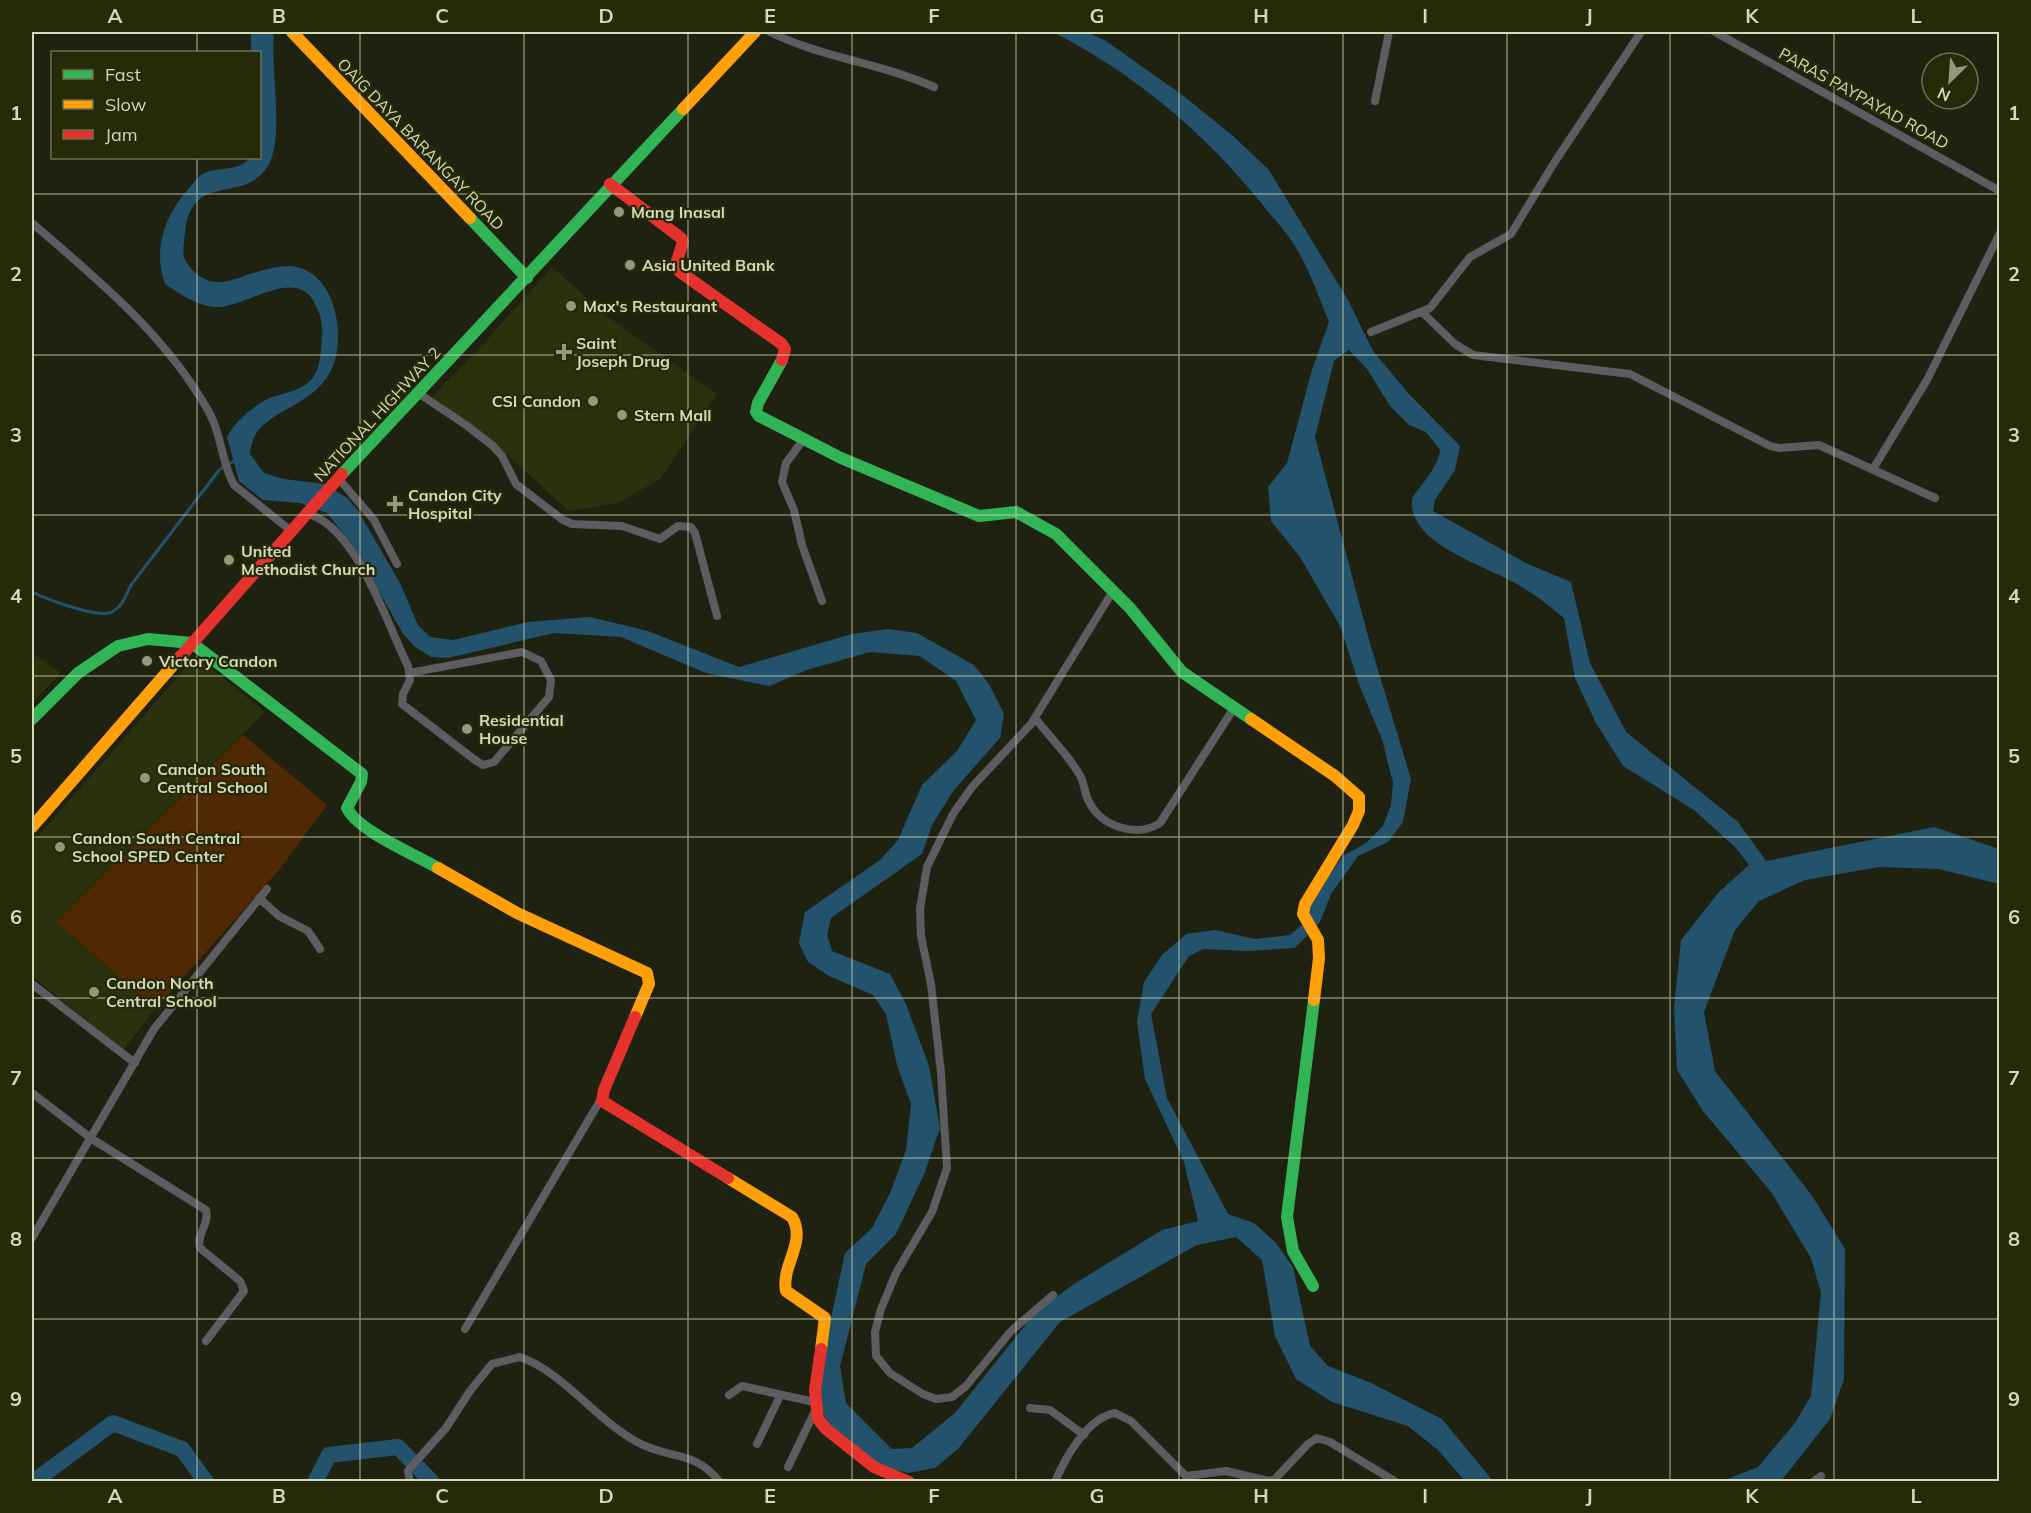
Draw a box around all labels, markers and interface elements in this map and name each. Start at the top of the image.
text: A [108,3,123,28]
text: B [272,3,286,28]
text: C [435,3,449,28]
text: D [598,3,614,28]
text: E [764,3,776,28]
text: F [928,3,940,28]
text: G [1090,3,1104,28]
text: H [1253,3,1269,28]
text: I [1422,3,1428,28]
text: J [1585,3,1593,28]
text: K [1745,3,1759,28]
text: L [1910,3,1922,28]
street label: PARAS PAYPAYAD ROAD [1776,43,1952,153]
legend [51,51,261,159]
north arrow [1920,51,1980,111]
street label: OAIG DAYA BARANGAY ROAD [333,54,509,234]
text: Fast [105,63,141,86]
text: N [1934,83,1953,106]
text: Slow [105,93,147,116]
text: 1 [10,100,22,125]
text: 1 [2008,100,2020,125]
text: Jam [105,123,138,146]
place label: Mang Inasal [631,202,725,222]
marker: Mang Inasal [612,205,626,219]
place label: Asia United Bank [642,255,776,275]
marker: Asia United Bank [623,258,637,272]
text: 2 [10,261,22,286]
text: 2 [2008,261,2020,286]
place label: Max's Restaurant [583,296,717,316]
marker: Max's Restaurant [564,299,578,313]
place label: Saint Joseph Drug [576,333,670,371]
street label: NATIONAL HIGHWAY 2 [309,343,445,485]
marker: Saint Joseph Drug [557,345,571,359]
place label: CSI Candon [492,391,581,411]
marker: CSI Candon [586,394,600,408]
place label: Stern Mall [634,405,712,425]
marker: Stern Mall [615,408,629,422]
text: 3 [10,422,22,447]
text: 3 [2008,422,2020,447]
place label: Candon City Hospital [408,485,502,523]
marker: Candon City Hospital [386,495,404,513]
place label: United Methodist Church [241,541,375,579]
marker: United Methodist Church [222,553,236,567]
text: 4 [10,583,22,608]
text: 4 [2008,583,2020,608]
place label: Victory Candon [158,651,277,671]
marker: Victory Candon [140,654,154,668]
place label: Residential House [479,710,564,748]
marker: Residential House [460,722,474,736]
text: 5 [10,743,22,768]
text: 5 [2008,743,2020,768]
place label: Candon South Central School [157,759,268,797]
marker: Candon South Central School [138,771,152,785]
place label: Candon South Central School SPED Center [72,828,240,866]
marker: Candon South Central School SPED Center [53,840,67,854]
text: 6 [10,904,22,929]
text: 6 [2008,904,2020,929]
place label: Candon North Central School [106,973,217,1011]
marker: Candon North Central School [87,985,101,999]
text: 7 [10,1065,22,1090]
text: 7 [2008,1065,2020,1090]
text: 8 [10,1226,22,1251]
text: 8 [2008,1226,2020,1251]
text: 9 [10,1386,22,1411]
text: 9 [2008,1386,2020,1411]
text: A [108,1483,123,1508]
text: B [272,1483,286,1508]
text: C [435,1483,449,1508]
text: D [598,1483,614,1508]
text: E [764,1483,776,1508]
text: F [928,1483,940,1508]
text: G [1090,1483,1104,1508]
text: H [1253,1483,1269,1508]
text: I [1422,1483,1428,1508]
text: J [1585,1483,1593,1508]
text: K [1745,1483,1759,1508]
text: L [1910,1483,1922,1508]

